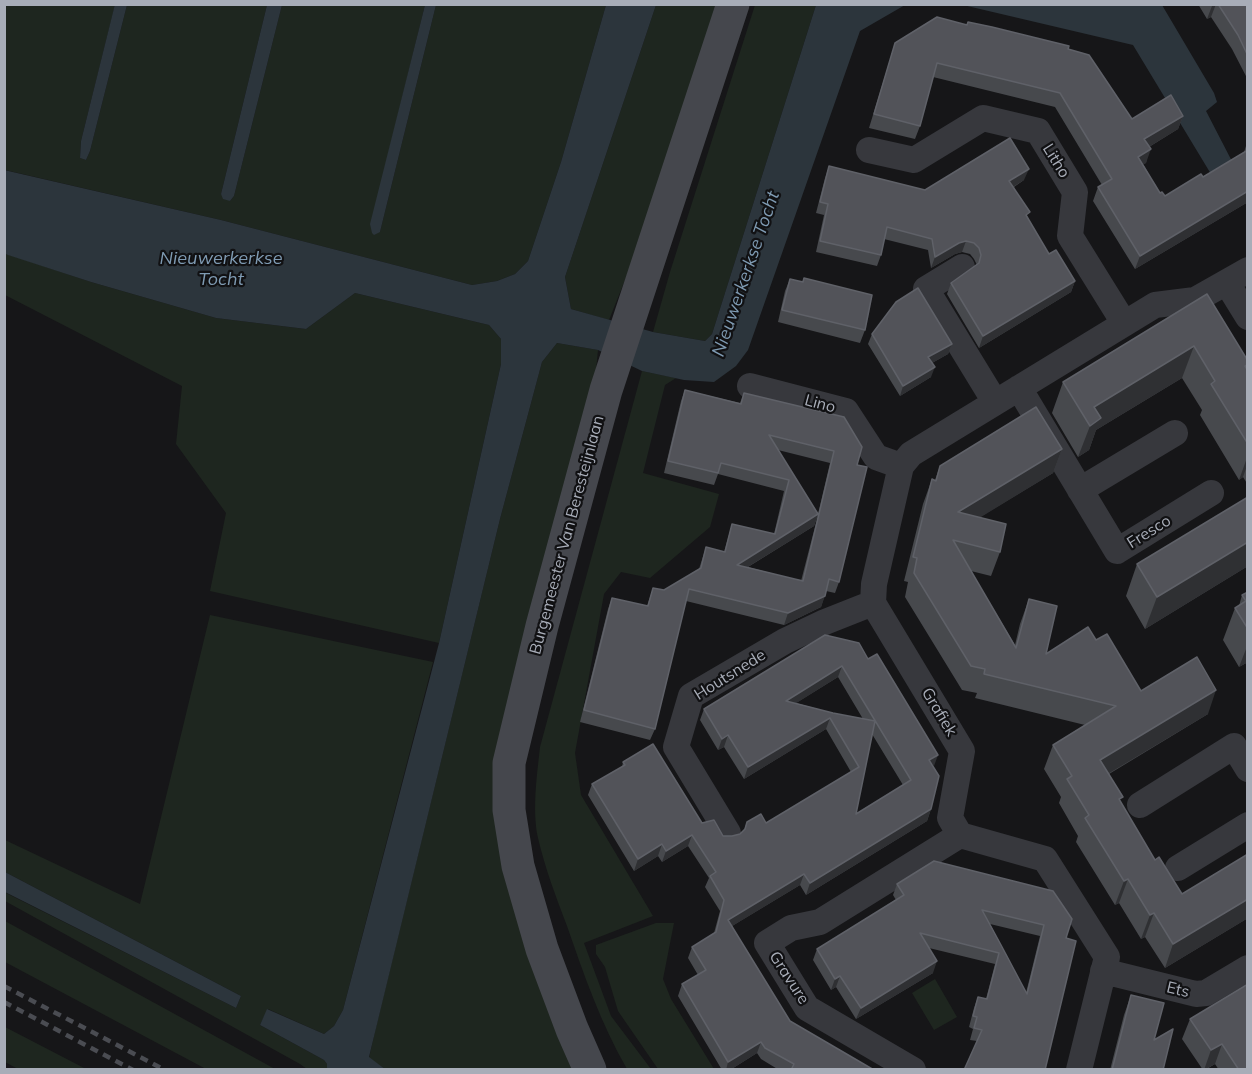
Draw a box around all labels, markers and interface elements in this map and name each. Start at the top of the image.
street label: Litho [1038,140,1074,182]
water label: Nieuwerkerkse Tocht [708,189,784,359]
water label: Nieuwerkerkse Tocht [160,248,282,290]
street label: Lino [803,391,837,417]
street label: Burgemeester Van Beresteijnlaan [526,413,608,657]
street label: Fresco [1124,511,1174,553]
street label: Houtsnede [691,646,769,704]
street label: Grafiek [917,684,961,740]
street label: Gravure [765,948,813,1008]
street label: Ets [1165,978,1191,1002]

